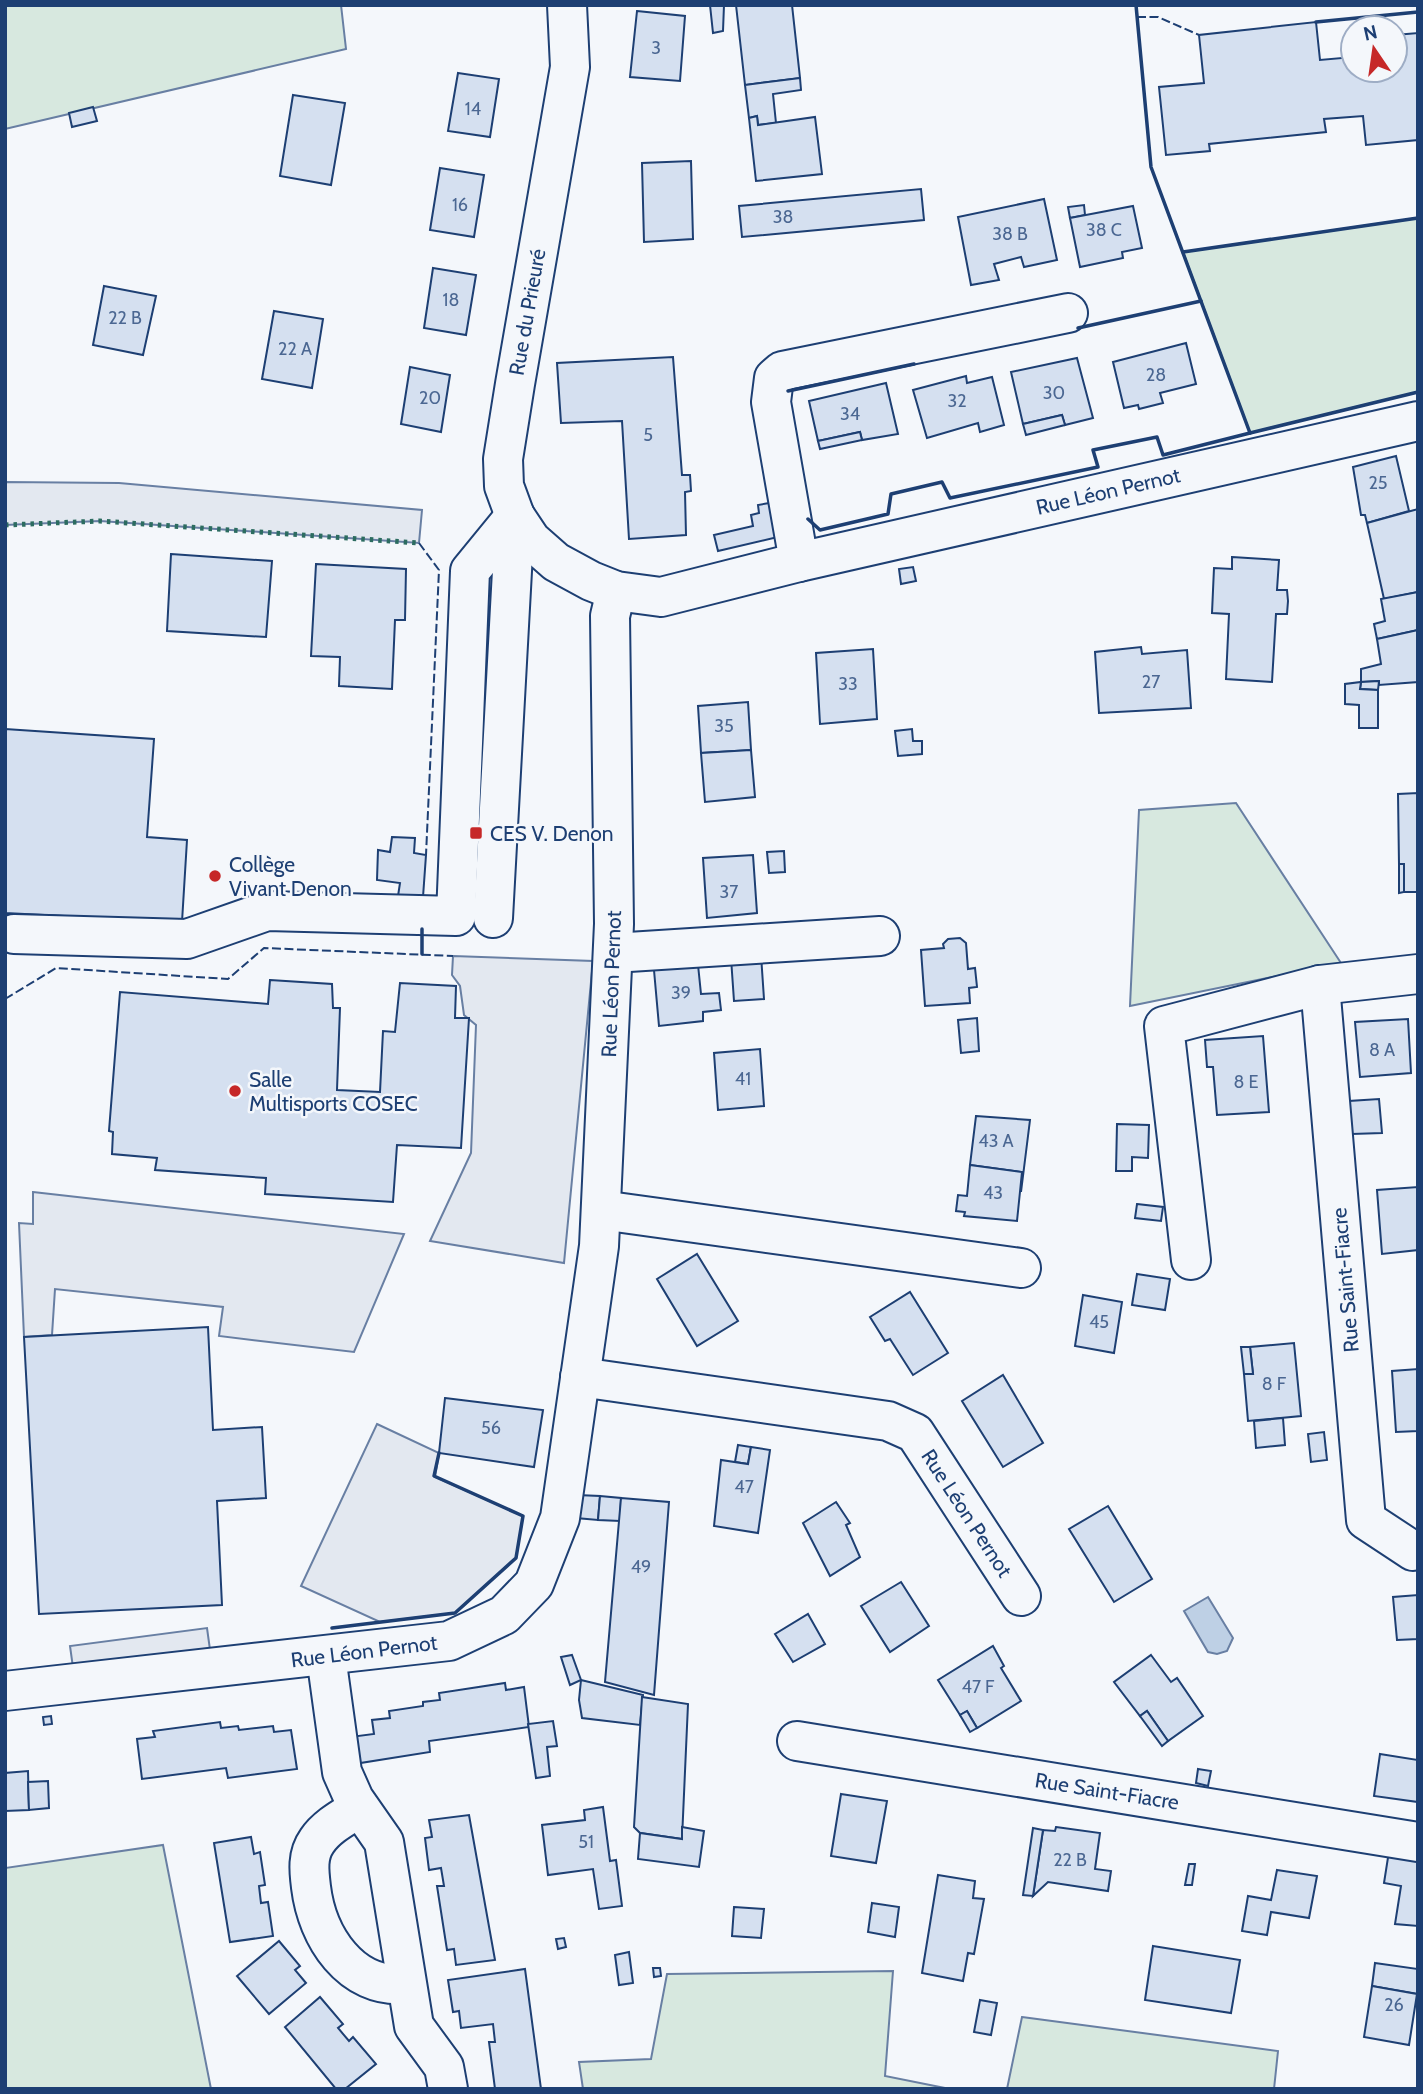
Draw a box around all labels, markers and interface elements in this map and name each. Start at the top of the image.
north arrow [1339,14,1409,84]
text: N [1361,20,1379,46]
house number: 3 [651,37,661,59]
house number: 14 [465,98,481,120]
house number: 16 [452,194,468,216]
house number: 38 [773,206,793,228]
house number: 38 C [1086,219,1122,241]
house number: 38 B [992,223,1028,245]
street label: Rue du Prieuré [504,247,550,377]
house number: 18 [443,289,459,311]
house number: 22 B [108,307,142,329]
house number: 22 A [278,338,312,360]
house number: 28 [1146,364,1166,386]
house number: 30 [1043,382,1065,404]
house number: 20 [419,387,441,409]
house number: 32 [947,390,967,412]
house number: 34 [840,403,860,425]
house number: 5 [643,424,653,446]
street label: Rue Léon Pernot [1033,462,1183,520]
house number: 25 [1368,472,1388,494]
house number: 27 [1142,671,1160,693]
house number: 33 [838,673,858,695]
house number: 35 [714,715,734,737]
place label: CES V. Denon [490,821,613,846]
marker: CES V. Denon [468,825,484,841]
place label: Collège Vivant Denon [229,852,352,901]
marker: Collège Vivant Denon [207,868,223,884]
house number: 37 [720,881,738,903]
street label: Rue Léon Pernot [596,910,626,1058]
house number: 39 [671,982,691,1004]
house number: 8 A [1369,1039,1395,1061]
place label: Salle Multisports COSEC [249,1067,418,1116]
house number: 41 [735,1068,751,1090]
house number: 8 E [1234,1071,1258,1093]
marker: Salle Multisports COSEC [227,1083,243,1099]
house number: 43 A [978,1130,1014,1152]
house number: 43 [983,1182,1003,1204]
street label: Rue Saint-Fiacre [1326,1206,1364,1353]
house number: 45 [1089,1311,1109,1333]
house number: 8 F [1262,1373,1287,1395]
house number: 56 [481,1417,501,1439]
street label: Rue Léon Pernot [916,1444,1018,1582]
house number: 47 [734,1476,754,1498]
house number: 49 [631,1556,651,1578]
street label: Rue Léon Pernot [289,1630,439,1672]
house number: 47 F [962,1676,995,1698]
street label: Rue Saint-Fiacre [1033,1767,1181,1815]
house number: 51 [578,1831,594,1853]
house number: 22 B [1053,1849,1087,1871]
house number: 26 [1384,1994,1404,2016]

